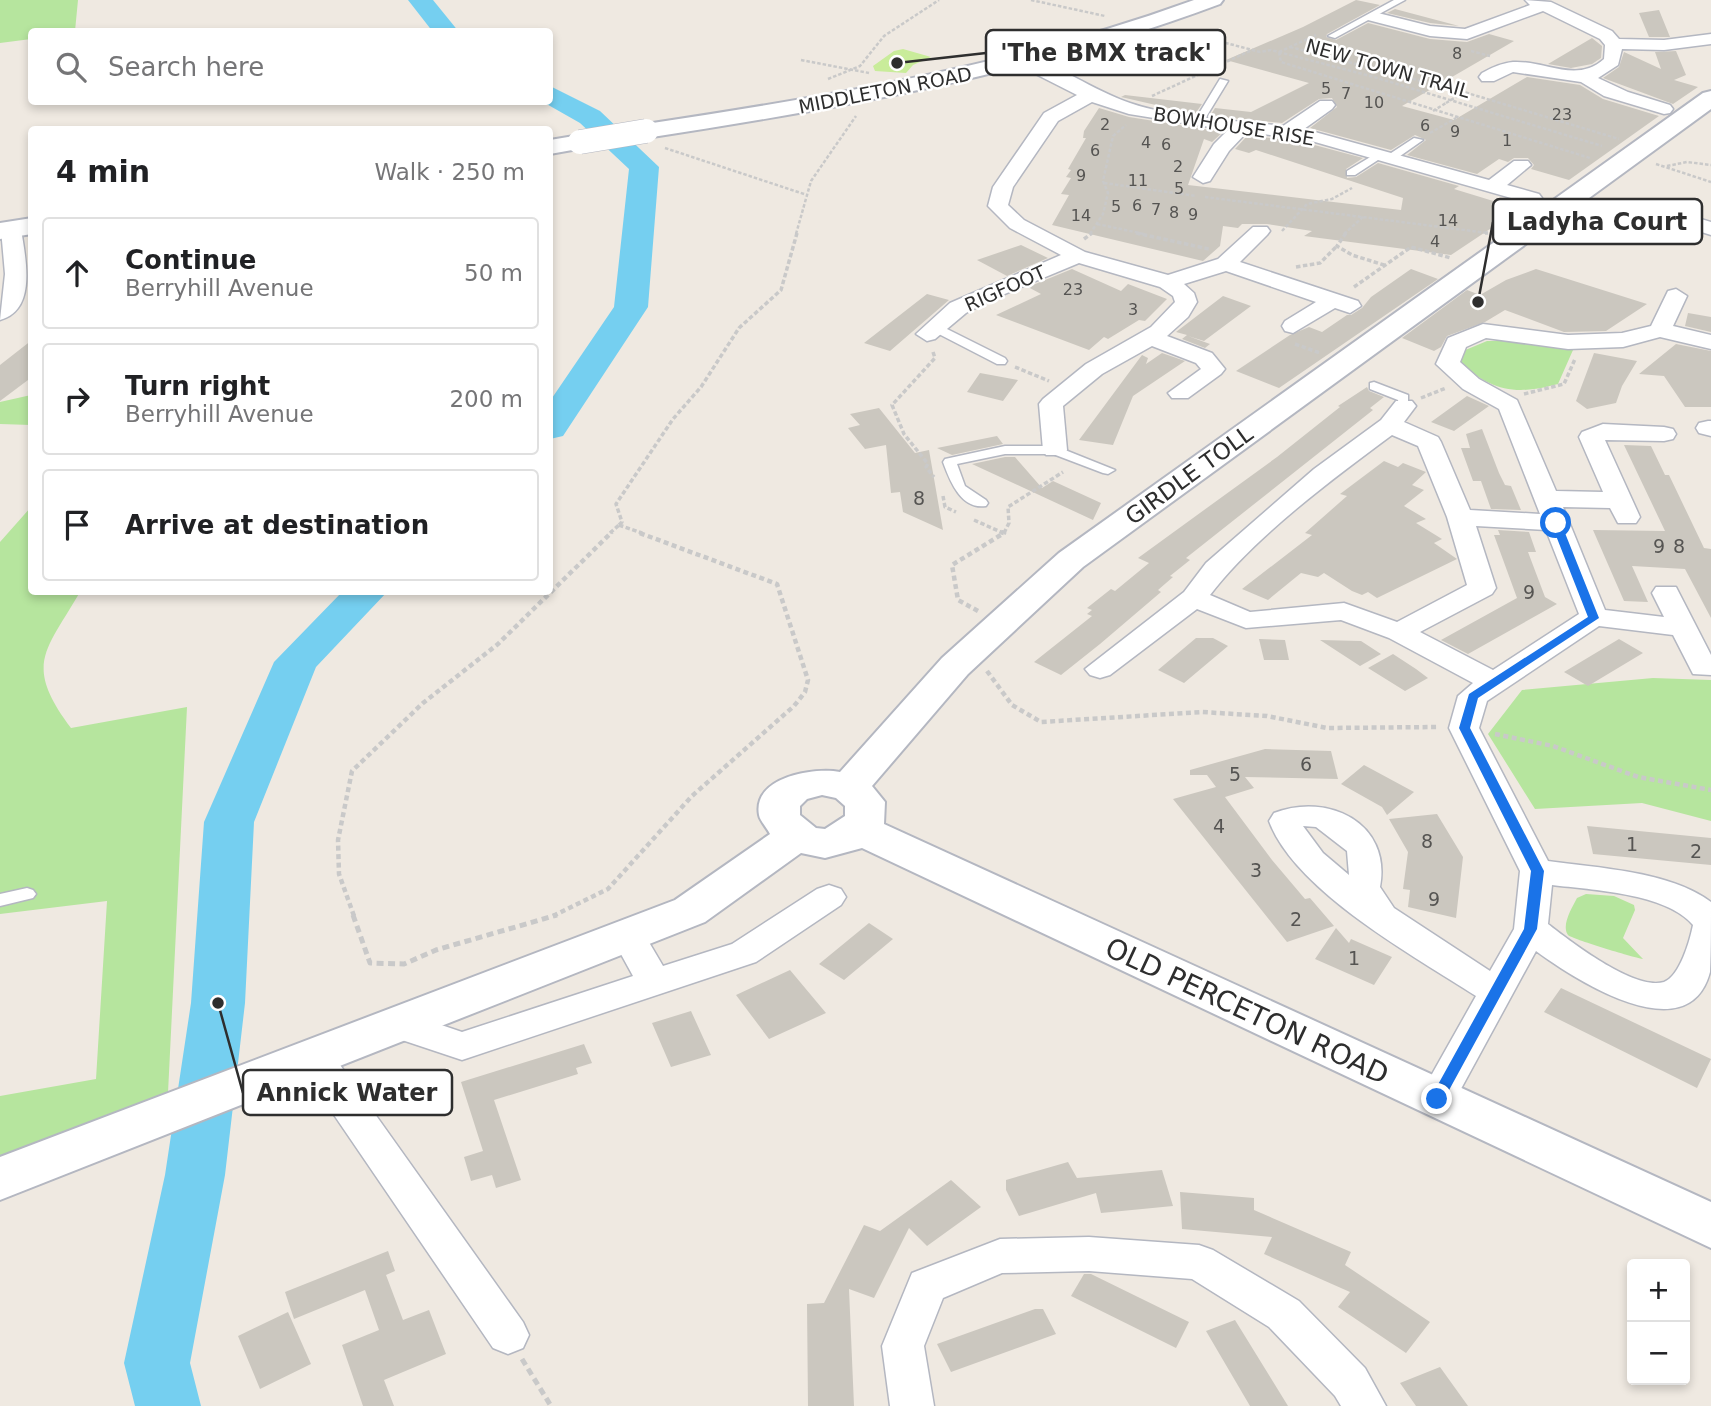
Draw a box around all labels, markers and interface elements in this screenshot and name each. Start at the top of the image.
search box [28,28,553,105]
callout: 'The BMX track' [986,30,1225,75]
street label: NEW TOWN TRAIL [1303,34,1473,102]
text: 'The BMX track' [1000,39,1212,67]
house number: 8 [1452,44,1462,63]
icon: search [52,48,90,86]
text: Search here [108,52,264,82]
street label: MIDDLETON ROAD [796,62,974,118]
house number: 5 [1321,79,1331,98]
house number: 7 [1341,84,1351,103]
house number: 10 [1364,93,1384,112]
street label: BOWHOUSE RISE [1152,102,1316,150]
house number: 23 [1552,105,1572,124]
house number: 2 [1100,115,1110,134]
house number: 6 [1420,116,1430,135]
house number: 9 [1450,122,1460,141]
house number: 1 [1502,131,1512,150]
house number: 4 [1141,133,1151,152]
house number: 6 [1161,135,1171,154]
house number: 6 [1090,141,1100,160]
text: 4 min [56,154,150,189]
house number: 2 [1173,157,1183,176]
text: Walk · 250 m [374,159,525,185]
house number: 9 [1076,166,1086,185]
house number: 11 [1128,171,1148,190]
house number: 5 [1174,179,1184,198]
house number: 6 [1132,196,1142,215]
house number: 5 [1111,197,1121,216]
callout: Ladyha Court [1493,199,1702,244]
house number: 7 [1151,200,1161,219]
house number: 8 [1169,203,1179,222]
house number: 9 [1188,205,1198,224]
house number: 14 [1071,206,1091,225]
text: Ladyha Court [1507,208,1687,236]
house number: 14 [1438,211,1458,230]
house number: 4 [1430,232,1440,251]
text: Continue [125,245,256,275]
icon: ahead [58,254,96,292]
text: 50 m [464,260,523,286]
street label: RIGFOOT [961,260,1049,316]
text: Berryhill Avenue [125,275,314,301]
house number: 23 [1063,280,1083,299]
house number: 3 [1128,300,1138,319]
text: Turn right [125,371,270,401]
icon: right [58,380,96,418]
text: 200 m [449,386,523,412]
text: Berryhill Avenue [125,401,314,427]
street label: GIRDLE TOLL [1120,420,1258,530]
house number: 8 [913,487,925,509]
icon: arrive [58,506,96,544]
route start [1540,507,1571,538]
text: Arrive at destination [125,510,429,540]
house number: 9 [1653,535,1665,557]
house number: 8 [1673,535,1685,557]
house number: 9 [1523,581,1535,603]
house number: 6 [1300,753,1312,775]
house number: 5 [1229,763,1241,785]
house number: 4 [1213,815,1225,837]
house number: 8 [1421,830,1433,852]
house number: 1 [1626,833,1638,855]
house number: 2 [1690,840,1702,862]
house number: 3 [1250,859,1262,881]
house number: 9 [1428,888,1440,910]
house number: 2 [1290,908,1302,930]
street label: OLD PERCETON ROAD [1100,931,1394,1091]
house number: 1 [1348,947,1360,969]
callout: Annick Water [243,1070,452,1115]
text: Annick Water [257,1079,438,1107]
route end [1421,1083,1452,1114]
map controls [1627,1259,1690,1385]
button: + [1627,1259,1690,1322]
button: − [1627,1322,1690,1385]

